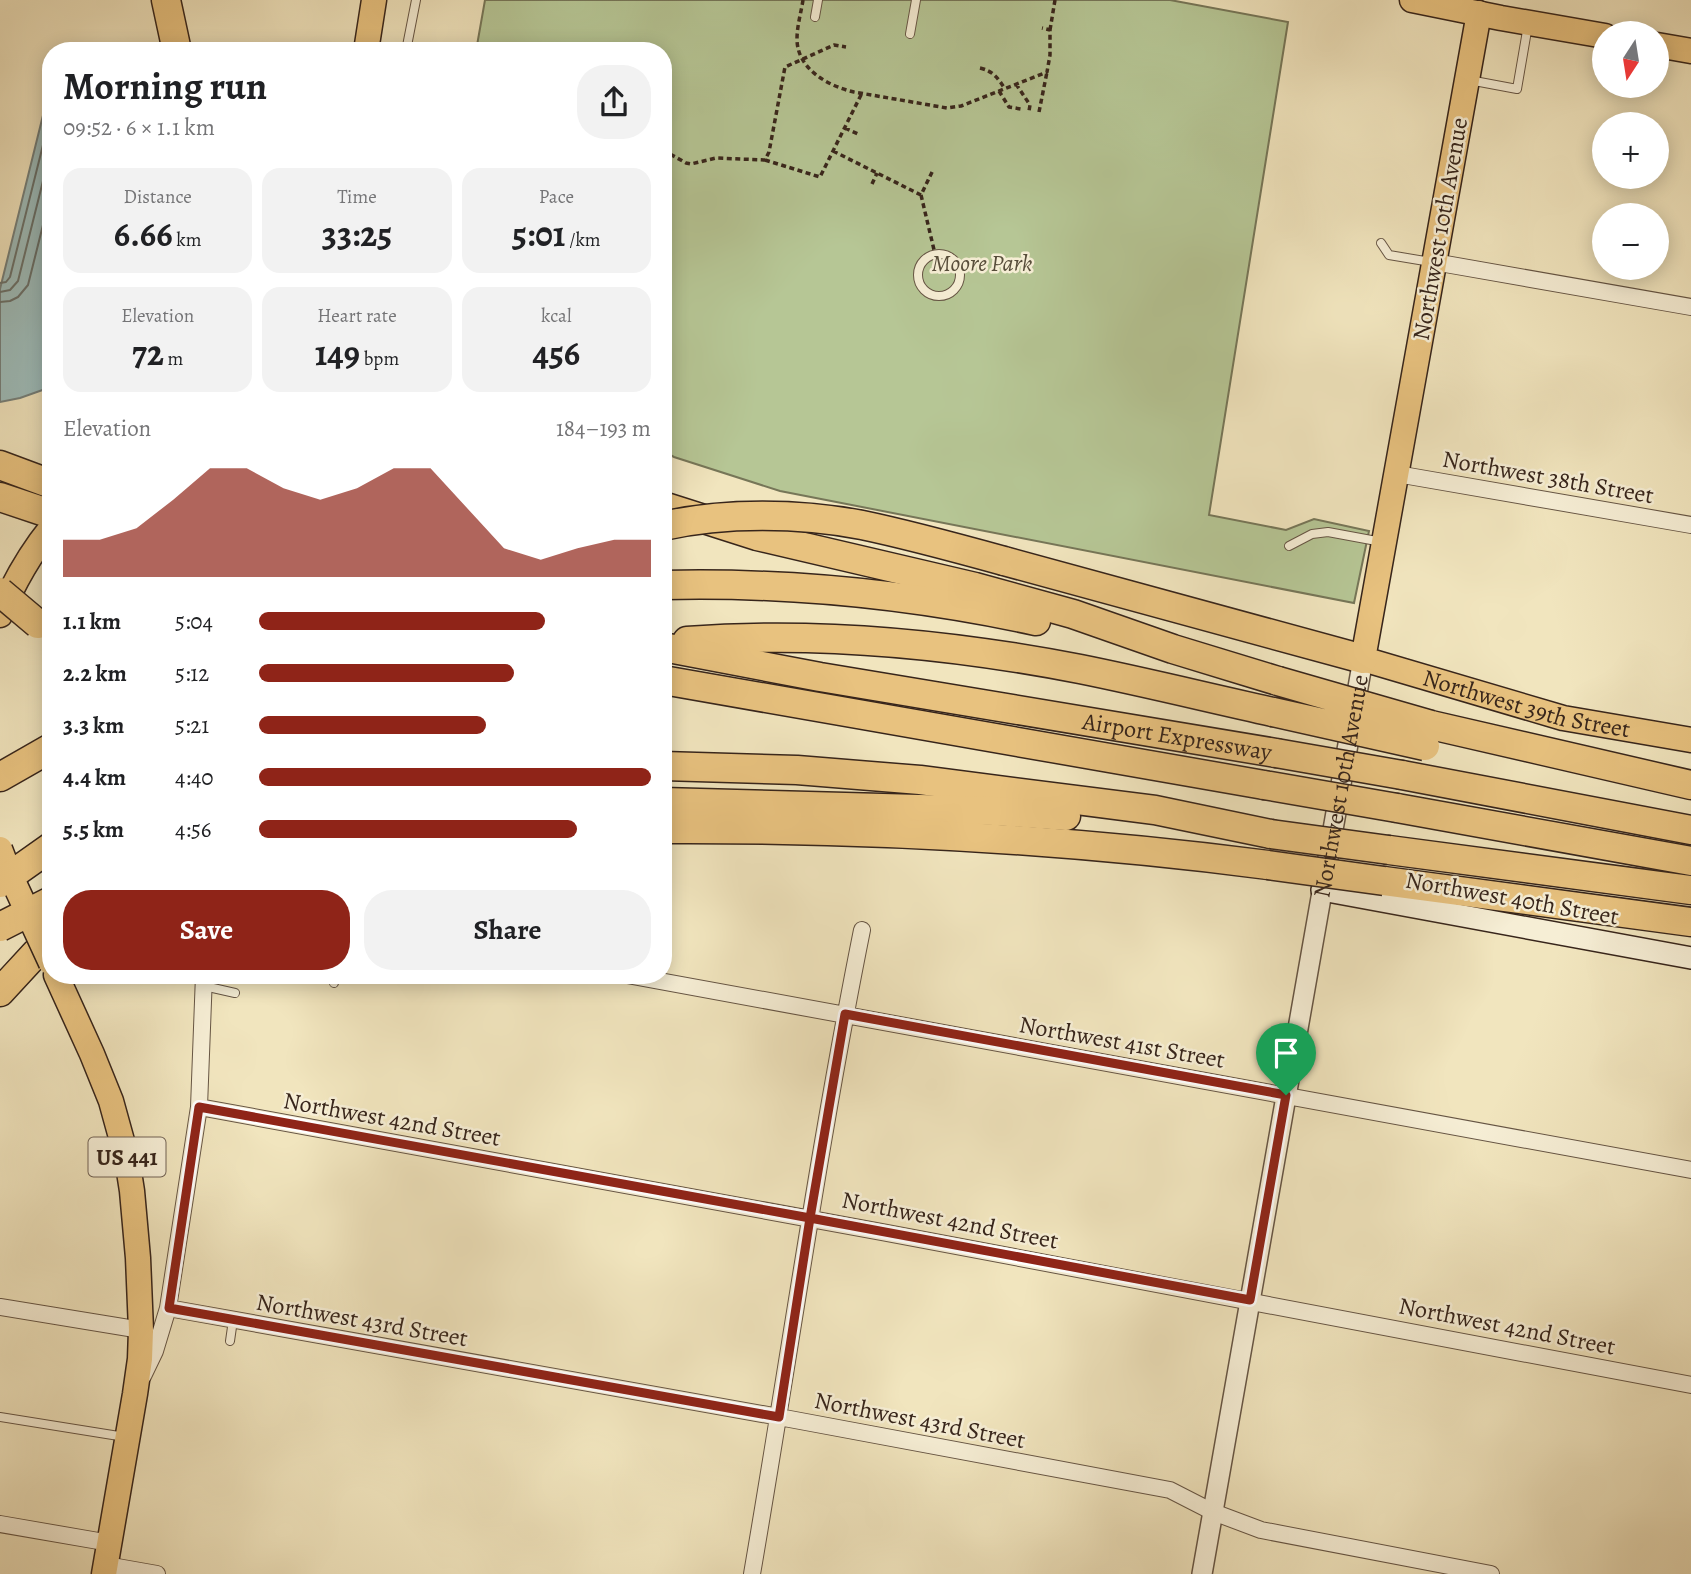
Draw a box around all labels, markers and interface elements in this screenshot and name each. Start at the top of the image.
north arrow [1592,21,1670,98]
map controls [1592,21,1669,280]
text: Morning run [63,60,267,112]
button: share [577,65,651,139]
text: 09:52 · 6 × 1.1 km [63,112,215,143]
button: + [1592,112,1669,189]
street label: Northwest 10th Avenue [1405,115,1475,343]
text: Distance [124,184,192,210]
text: Time [337,184,377,210]
text: Pace [539,184,574,210]
button: − [1592,203,1669,280]
text: 6.66 [114,210,172,258]
text: 33:25 [322,210,392,258]
text: 5:01 [512,210,565,258]
text: km [172,227,202,253]
text: /km [565,227,601,253]
park label: Moore Park [932,247,1033,279]
text: Elevation [121,303,194,329]
text: Heart rate [317,303,397,329]
text: kcal [541,303,572,329]
text: 72 [132,329,164,377]
text: 149 [315,329,360,377]
text: 456 [532,329,580,377]
text: m [164,346,183,372]
text: bpm [360,346,399,372]
text: Elevation [63,413,151,444]
text: 184–193 m [556,413,651,444]
street label: Northwest 38th Street [1440,443,1656,511]
text: 1.1 km [63,606,121,637]
text: 5:04 [175,606,213,637]
text: 2.2 km [63,658,127,689]
text: 5:12 [175,658,209,689]
street label: Northwest 39th Street [1419,661,1633,745]
street label: Northwest 10th Avenue [1305,672,1376,900]
street label: Airport Expressway [1079,705,1275,768]
text: 3.3 km [63,710,124,741]
text: 5:21 [175,710,209,741]
text: 4.4 km [63,762,126,793]
text: 4:40 [175,762,214,793]
text: 5.5 km [63,814,124,845]
text: 4:56 [175,814,211,845]
street label: Northwest 40th Street [1403,863,1621,933]
button: Save [63,890,350,970]
button: Share [364,890,651,970]
street label: Northwest 41st Street [1017,1008,1227,1076]
pin [1256,1023,1316,1095]
icon: arrive [1267,1034,1305,1072]
street label: Northwest 42nd Street [281,1084,503,1154]
road number: US 441 [88,1138,166,1176]
street label: Northwest 42nd Street [839,1183,1061,1257]
street label: Northwest 43rd Street [254,1286,470,1354]
street label: Northwest 42nd Street [1396,1289,1618,1363]
street label: Northwest 43rd Street [812,1384,1028,1456]

